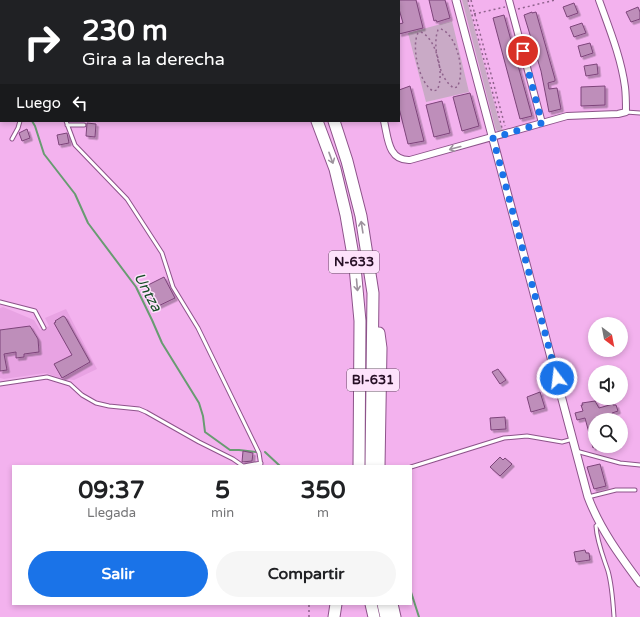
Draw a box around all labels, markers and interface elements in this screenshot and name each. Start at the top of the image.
text: 230 m [82,14,168,48]
icon: right [16,16,68,68]
pin [506,34,540,68]
icon: arrive [512,40,534,62]
text: Gira a la derecha [82,48,225,70]
icon: left [69,92,91,114]
text: Luego [16,94,61,112]
one-way arrow [449,145,462,152]
one-way arrow [327,151,335,163]
one-way arrow [358,221,366,234]
road number: N-633 [329,251,379,273]
water label: Untza [130,269,166,315]
one-way arrow [353,278,360,291]
north arrow [588,317,628,357]
map controls [588,317,628,453]
position arrow [536,357,578,399]
button: sound [588,365,628,405]
road number: BI-631 [347,369,399,391]
button: search [588,413,628,453]
text: 09:37 [78,476,145,505]
text: 5 [215,476,230,505]
text: 350 [300,476,346,505]
text: Llegada [87,505,136,521]
text: min [211,505,234,521]
text: m [317,505,329,521]
button: Salir [28,551,208,597]
button: Compartir [216,551,396,597]

